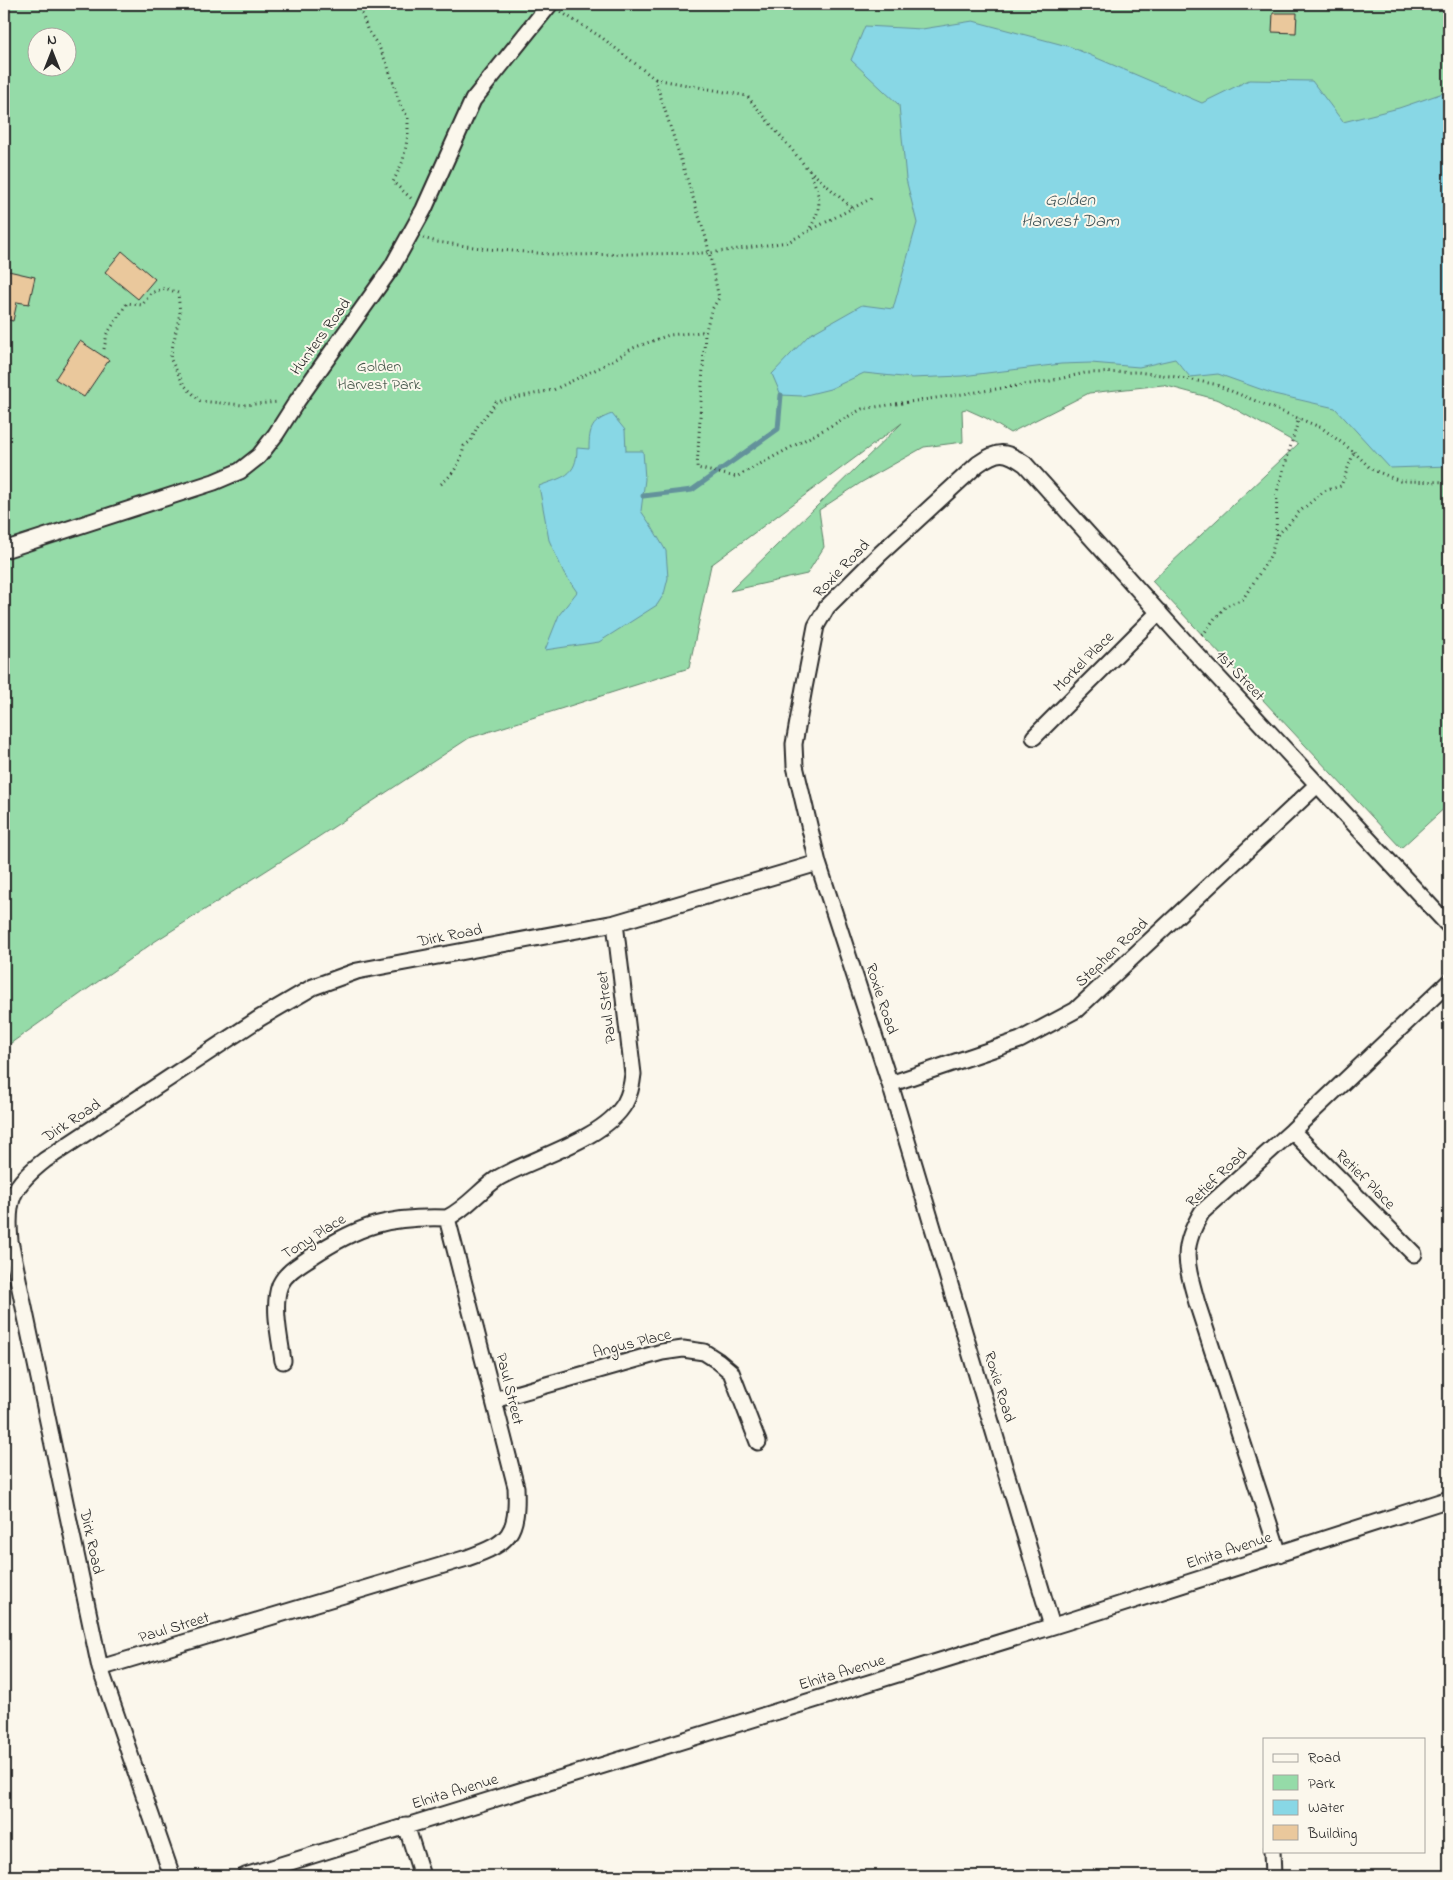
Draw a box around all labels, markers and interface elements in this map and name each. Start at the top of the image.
north arrow [28,28,78,78]
text: N [47,30,57,51]
water label: Golden Harvest Dam [1021,188,1120,235]
street label: Hunters Road [285,293,357,381]
park label: Golden Harvest Park [337,355,422,397]
street label: Roxie Road [808,534,876,604]
street label: Morkel Place [1048,625,1121,698]
street label: 1st Street [1210,645,1271,708]
street label: Stephen Road [1070,913,1154,993]
street label: Dirk Road [415,918,484,954]
street label: Roxie Road [858,960,904,1038]
street label: Paul Street [591,969,623,1045]
street label: Dirk Road [37,1093,106,1149]
street label: Retief Road [1181,1142,1253,1214]
street label: Retief Place [1329,1144,1401,1216]
street label: Tony Place [277,1207,351,1266]
street label: Angus Place [590,1322,675,1365]
street label: Roxie Road [977,1348,1021,1426]
street label: Paul Street [489,1351,530,1428]
street label: Dirk Road [72,1507,110,1576]
street label: Elnita Avenue [1183,1526,1276,1576]
street label: Paul Street [136,1606,213,1650]
street label: Elnita Avenue [796,1648,889,1697]
legend [1263,1738,1426,1852]
text: Road [1308,1747,1341,1769]
street label: Elnita Avenue [409,1767,502,1816]
text: Park [1308,1773,1336,1795]
text: Water [1308,1797,1344,1819]
text: Building [1307,1823,1357,1846]

